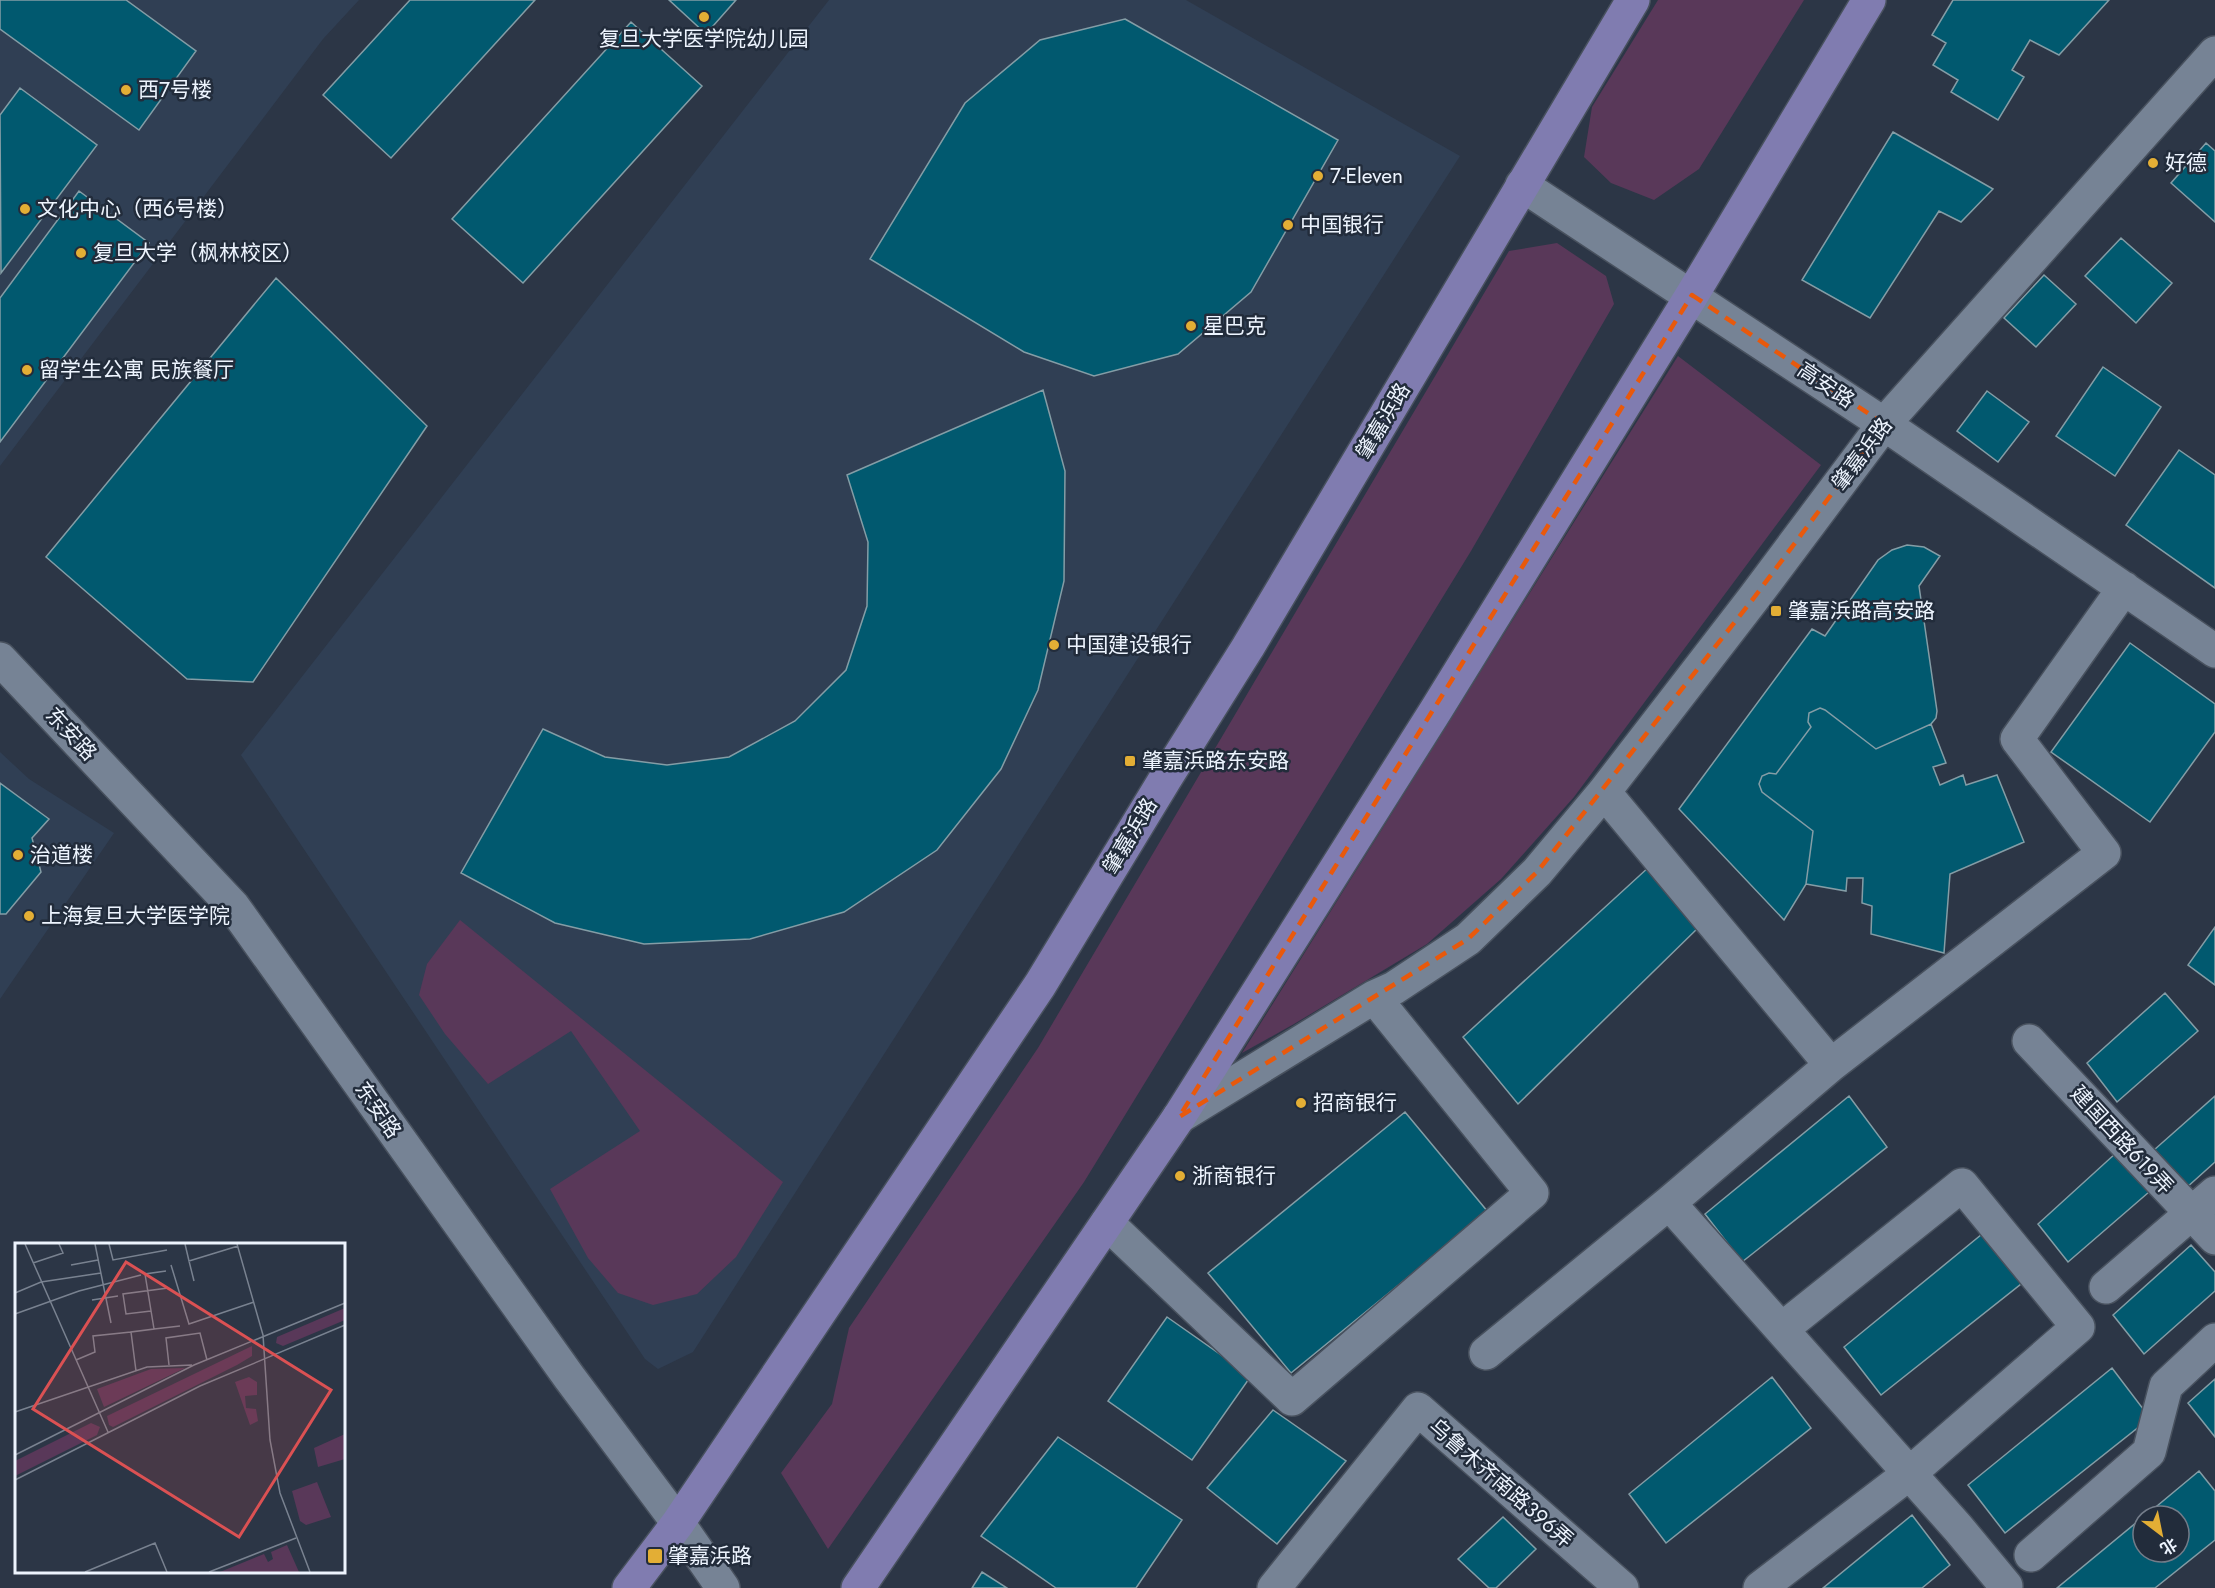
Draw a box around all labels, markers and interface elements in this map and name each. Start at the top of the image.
marker: 复旦大学医学院幼儿园 [697,10,711,24]
place label: 复旦大学医学院幼儿园 [599,24,809,54]
place label: 西7号楼 [138,75,212,105]
marker: 西7号楼 [119,83,133,97]
place label: 好德 [2165,148,2207,178]
marker: 好德 [2146,156,2160,170]
place label: 7-Eleven [1330,161,1403,191]
marker: 7-Eleven [1311,169,1325,183]
place label: 文化中心（西6号楼） [37,194,238,224]
marker: 文化中心（西6号楼） [18,202,32,216]
place label: 中国银行 [1300,210,1384,240]
marker: 中国银行 [1281,218,1295,232]
place label: 复旦大学（枫林校区） [93,238,303,268]
marker: 复旦大学（枫林校区） [74,246,88,260]
place label: 星巴克 [1203,311,1266,341]
marker: 星巴克 [1184,319,1198,333]
place label: 留学生公寓 民族餐厅 [39,355,234,385]
street label: 高安路 [1791,355,1861,415]
marker: 留学生公寓 民族餐厅 [20,363,34,377]
street label: 肇嘉浜路 [1349,377,1417,465]
street label: 肇嘉浜路 [1825,411,1899,497]
place label: 肇嘉浜路高安路 [1788,596,1935,626]
marker: 肇嘉浜路高安路 [1769,604,1783,618]
place label: 中国建设银行 [1066,630,1192,660]
marker: 中国建设银行 [1047,638,1061,652]
street label: 东安路 [39,701,103,767]
place label: 肇嘉浜路东安路 [1142,746,1289,776]
marker: 肇嘉浜路东安路 [1123,754,1137,768]
street label: 肇嘉浜路 [1096,792,1164,880]
place label: 治道楼 [30,840,93,870]
marker: 治道楼 [11,848,25,862]
place label: 上海复旦大学医学院 [41,901,230,931]
marker: 上海复旦大学医学院 [22,909,36,923]
street label: 东安路 [348,1076,408,1144]
street label: 建国西路619弄 [2064,1079,2180,1201]
place label: 招商银行 [1313,1088,1397,1118]
marker: 招商银行 [1294,1096,1308,1110]
place label: 浙商银行 [1192,1161,1276,1191]
marker: 浙商银行 [1173,1169,1187,1183]
inset map [15,1243,345,1573]
street label: 乌鲁木齐南路396弄 [1422,1412,1580,1554]
north arrow [2131,1504,2191,1564]
text: 北 [2156,1532,2182,1560]
place label: 肇嘉浜路 [668,1541,752,1571]
marker: 肇嘉浜路 [646,1547,664,1565]

